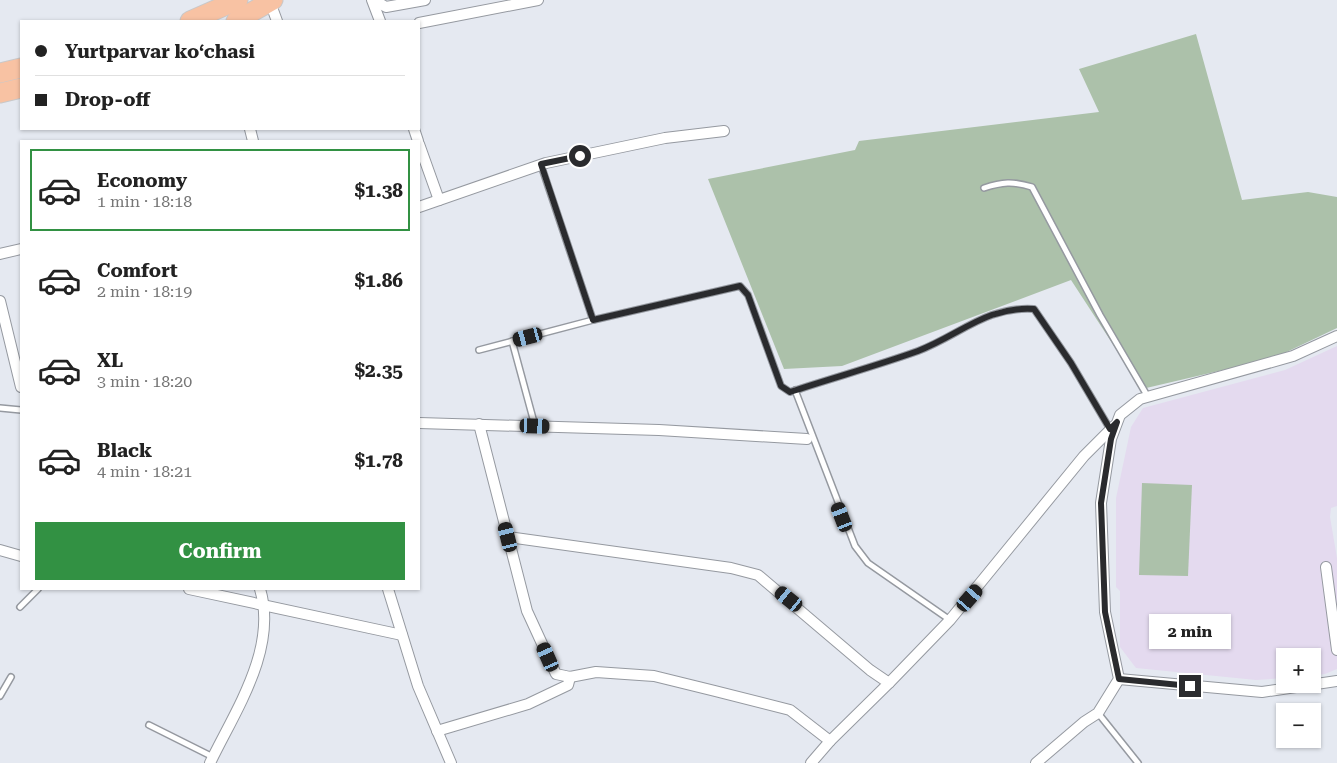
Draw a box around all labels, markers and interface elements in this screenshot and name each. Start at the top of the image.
text: Yurtparvar koʻchasi [65,40,255,63]
text: Drop-off [65,88,150,111]
route start [569,145,591,167]
icon: car [37,168,82,213]
text: Economy [97,169,187,192]
text: $1.38 [354,179,403,202]
text: 1 min · 18:18 [97,192,192,211]
icon: car [37,258,82,303]
text: Comfort [97,259,178,282]
text: $1.86 [354,269,403,292]
text: 2 min · 18:19 [97,282,192,301]
car [511,326,544,348]
icon: car [37,348,82,393]
text: XL [97,349,123,372]
text: $2.35 [354,359,403,382]
text: 3 min · 18:20 [97,372,192,391]
car [519,418,550,434]
icon: car [37,438,82,483]
text: Black [97,439,152,462]
text: $1.78 [354,449,403,472]
text: 4 min · 18:21 [97,462,192,481]
car [829,500,854,534]
car [497,521,518,553]
button: Confirm [35,522,405,580]
car [954,582,985,614]
car [772,584,805,614]
callout: 2 min [1149,614,1231,648]
text: 2 min [1168,622,1212,641]
car [535,640,560,674]
map controls [1276,648,1321,748]
button: + [1276,648,1321,693]
route end [1179,675,1201,697]
button: − [1276,703,1321,748]

